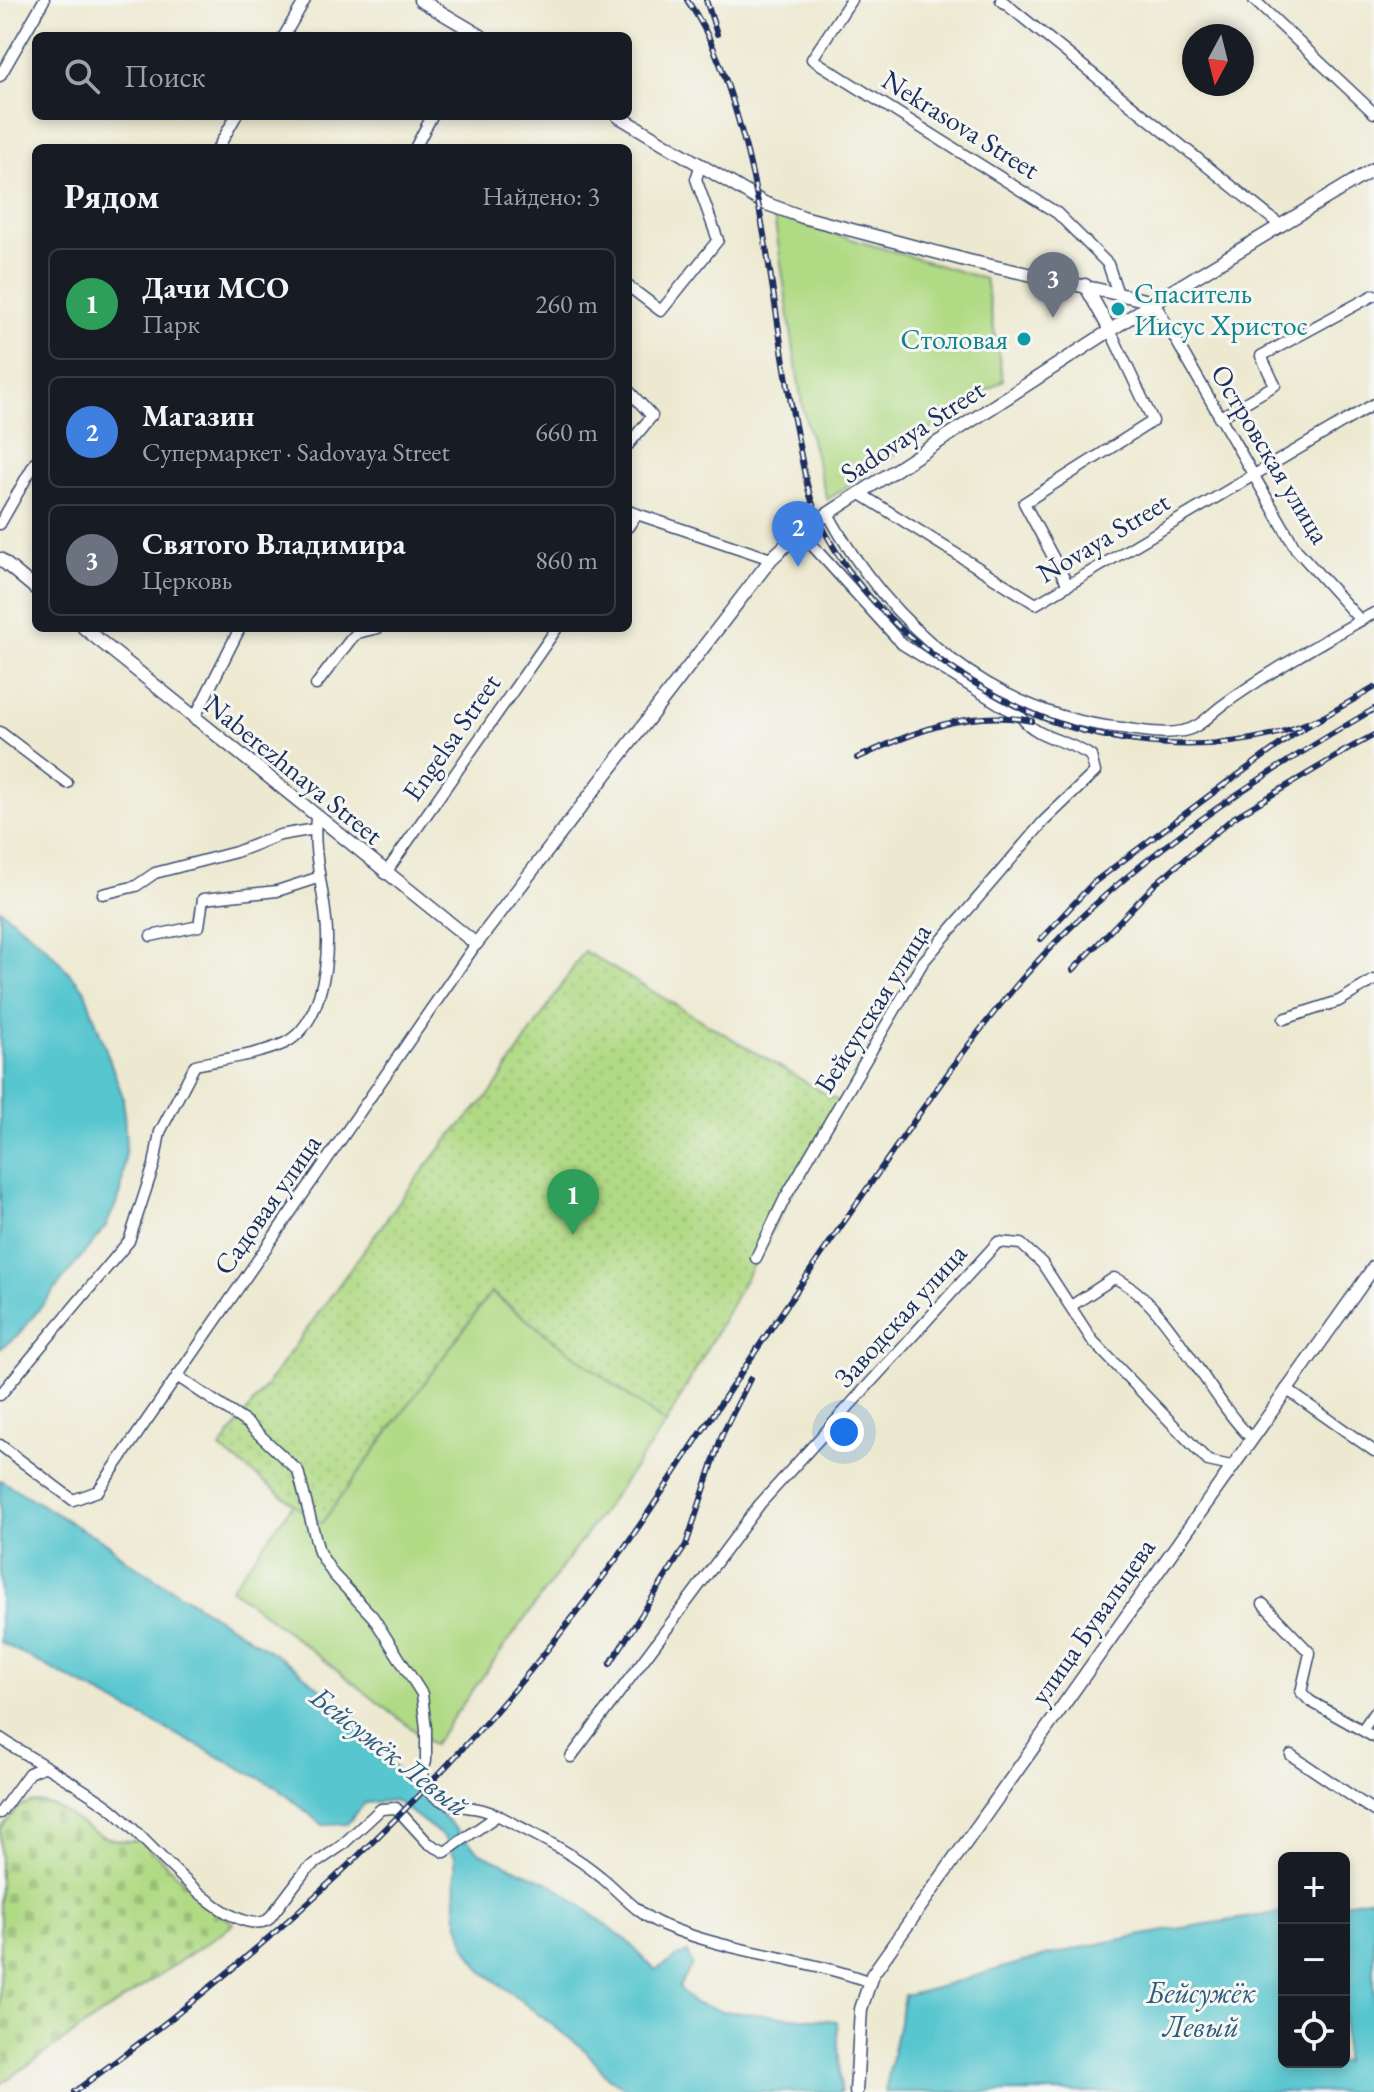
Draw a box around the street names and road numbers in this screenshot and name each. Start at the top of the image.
street label: Nekrasova Street [875,61,1047,187]
street label: Островская улица [1203,358,1339,551]
street label: Sadovaya Street [833,371,991,491]
street label: Novaya Street [1030,483,1176,591]
street label: Engelsa Street [394,666,508,808]
street label: Naberezhnaya Street [197,686,391,852]
street label: Бейсугская улица [805,916,939,1100]
street label: Садовая улица [205,1126,329,1282]
street label: Заводская улица [826,1235,975,1395]
street label: улица Бувальцева [1021,1530,1163,1711]

